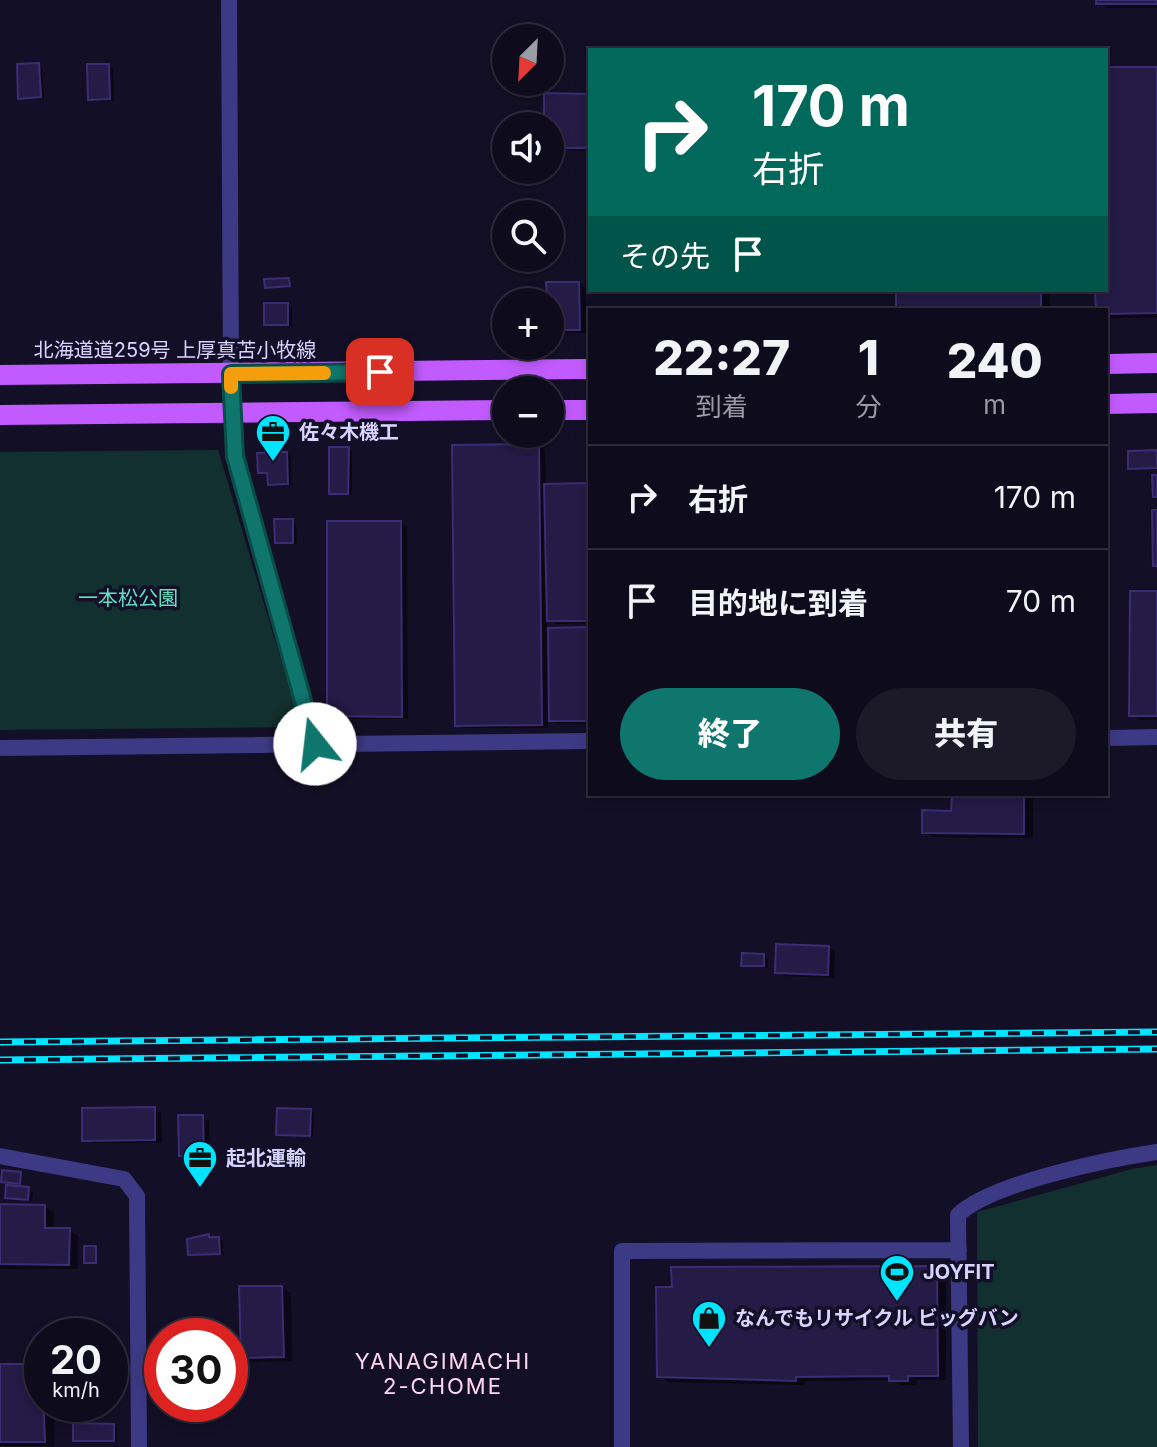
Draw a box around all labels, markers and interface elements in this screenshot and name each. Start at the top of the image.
north arrow [492,24,564,96]
map controls [492,24,564,448]
text: 170 m [752,72,910,140]
icon: right [620,80,724,184]
button: sound [492,112,564,184]
text: 右折 [752,147,824,191]
button: search [492,200,564,272]
icon: arrive [726,232,770,276]
text: その先 [620,238,710,274]
button: + [492,288,564,360]
text: 22:27 [653,328,790,387]
text: 1 [858,328,879,387]
text: 240 [947,331,1043,390]
street label: 北海道道259号 上厚真苫小牧線 [34,338,316,362]
pin [346,338,414,406]
icon: arrive [358,350,402,394]
button: − [492,376,564,448]
text: m [983,389,1006,420]
text: 到着 [696,391,748,422]
text: 分 [855,391,881,422]
office icon: 佐々木機工 [254,413,292,463]
place label: 佐々木機工 [299,420,399,444]
icon: right [620,475,664,519]
text: 170 m [994,479,1076,515]
text: 右折 [688,481,748,517]
icon: arrive [620,579,664,623]
text: 70 m [1006,583,1076,619]
text: 目的地に到着 [688,585,868,621]
park label: 一本松公園 [78,586,178,610]
button: 終了 [620,688,840,780]
button: 共有 [856,688,1076,780]
position arrow [273,702,357,786]
office icon: 起北運輸 [181,1139,219,1189]
place label: 起北運輸 [226,1146,306,1170]
sports icon: JOYFIT [878,1253,916,1303]
place label: JOYFIT [923,1260,995,1284]
shop icon: なんでもリサイクル ビッグバン [690,1299,728,1349]
place label: なんでもリサイクル ビッグバン [735,1306,1019,1330]
speed limit sign: 30 [144,1318,248,1422]
text: 20 [50,1335,102,1384]
district label: YANAGIMACHI 2-CHOME [355,1348,531,1399]
text: km/h [52,1378,100,1402]

